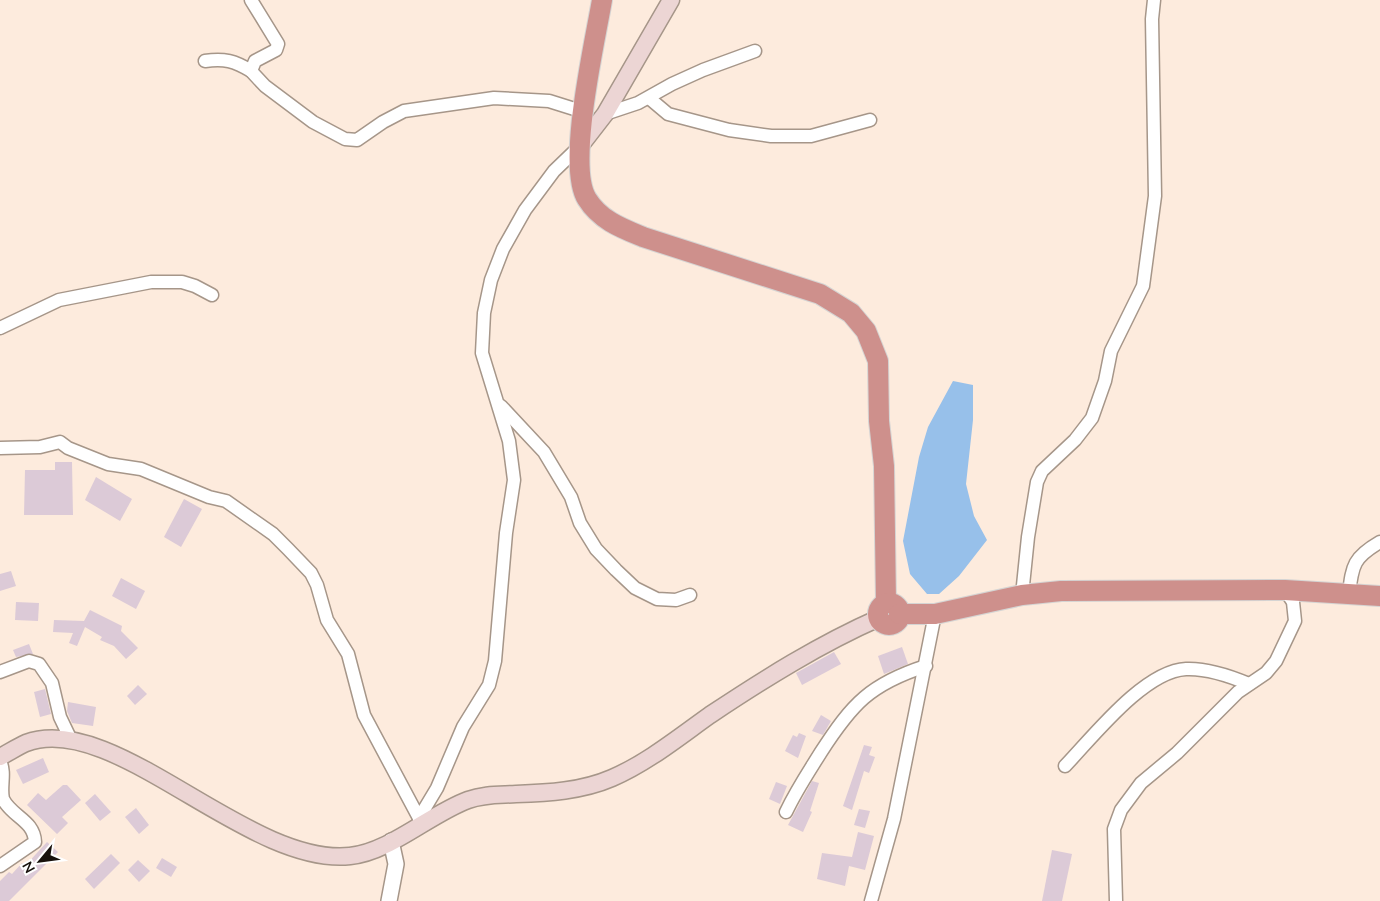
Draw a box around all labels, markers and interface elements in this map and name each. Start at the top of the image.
north arrow [15,836,65,886]
text: N [18,858,39,876]

